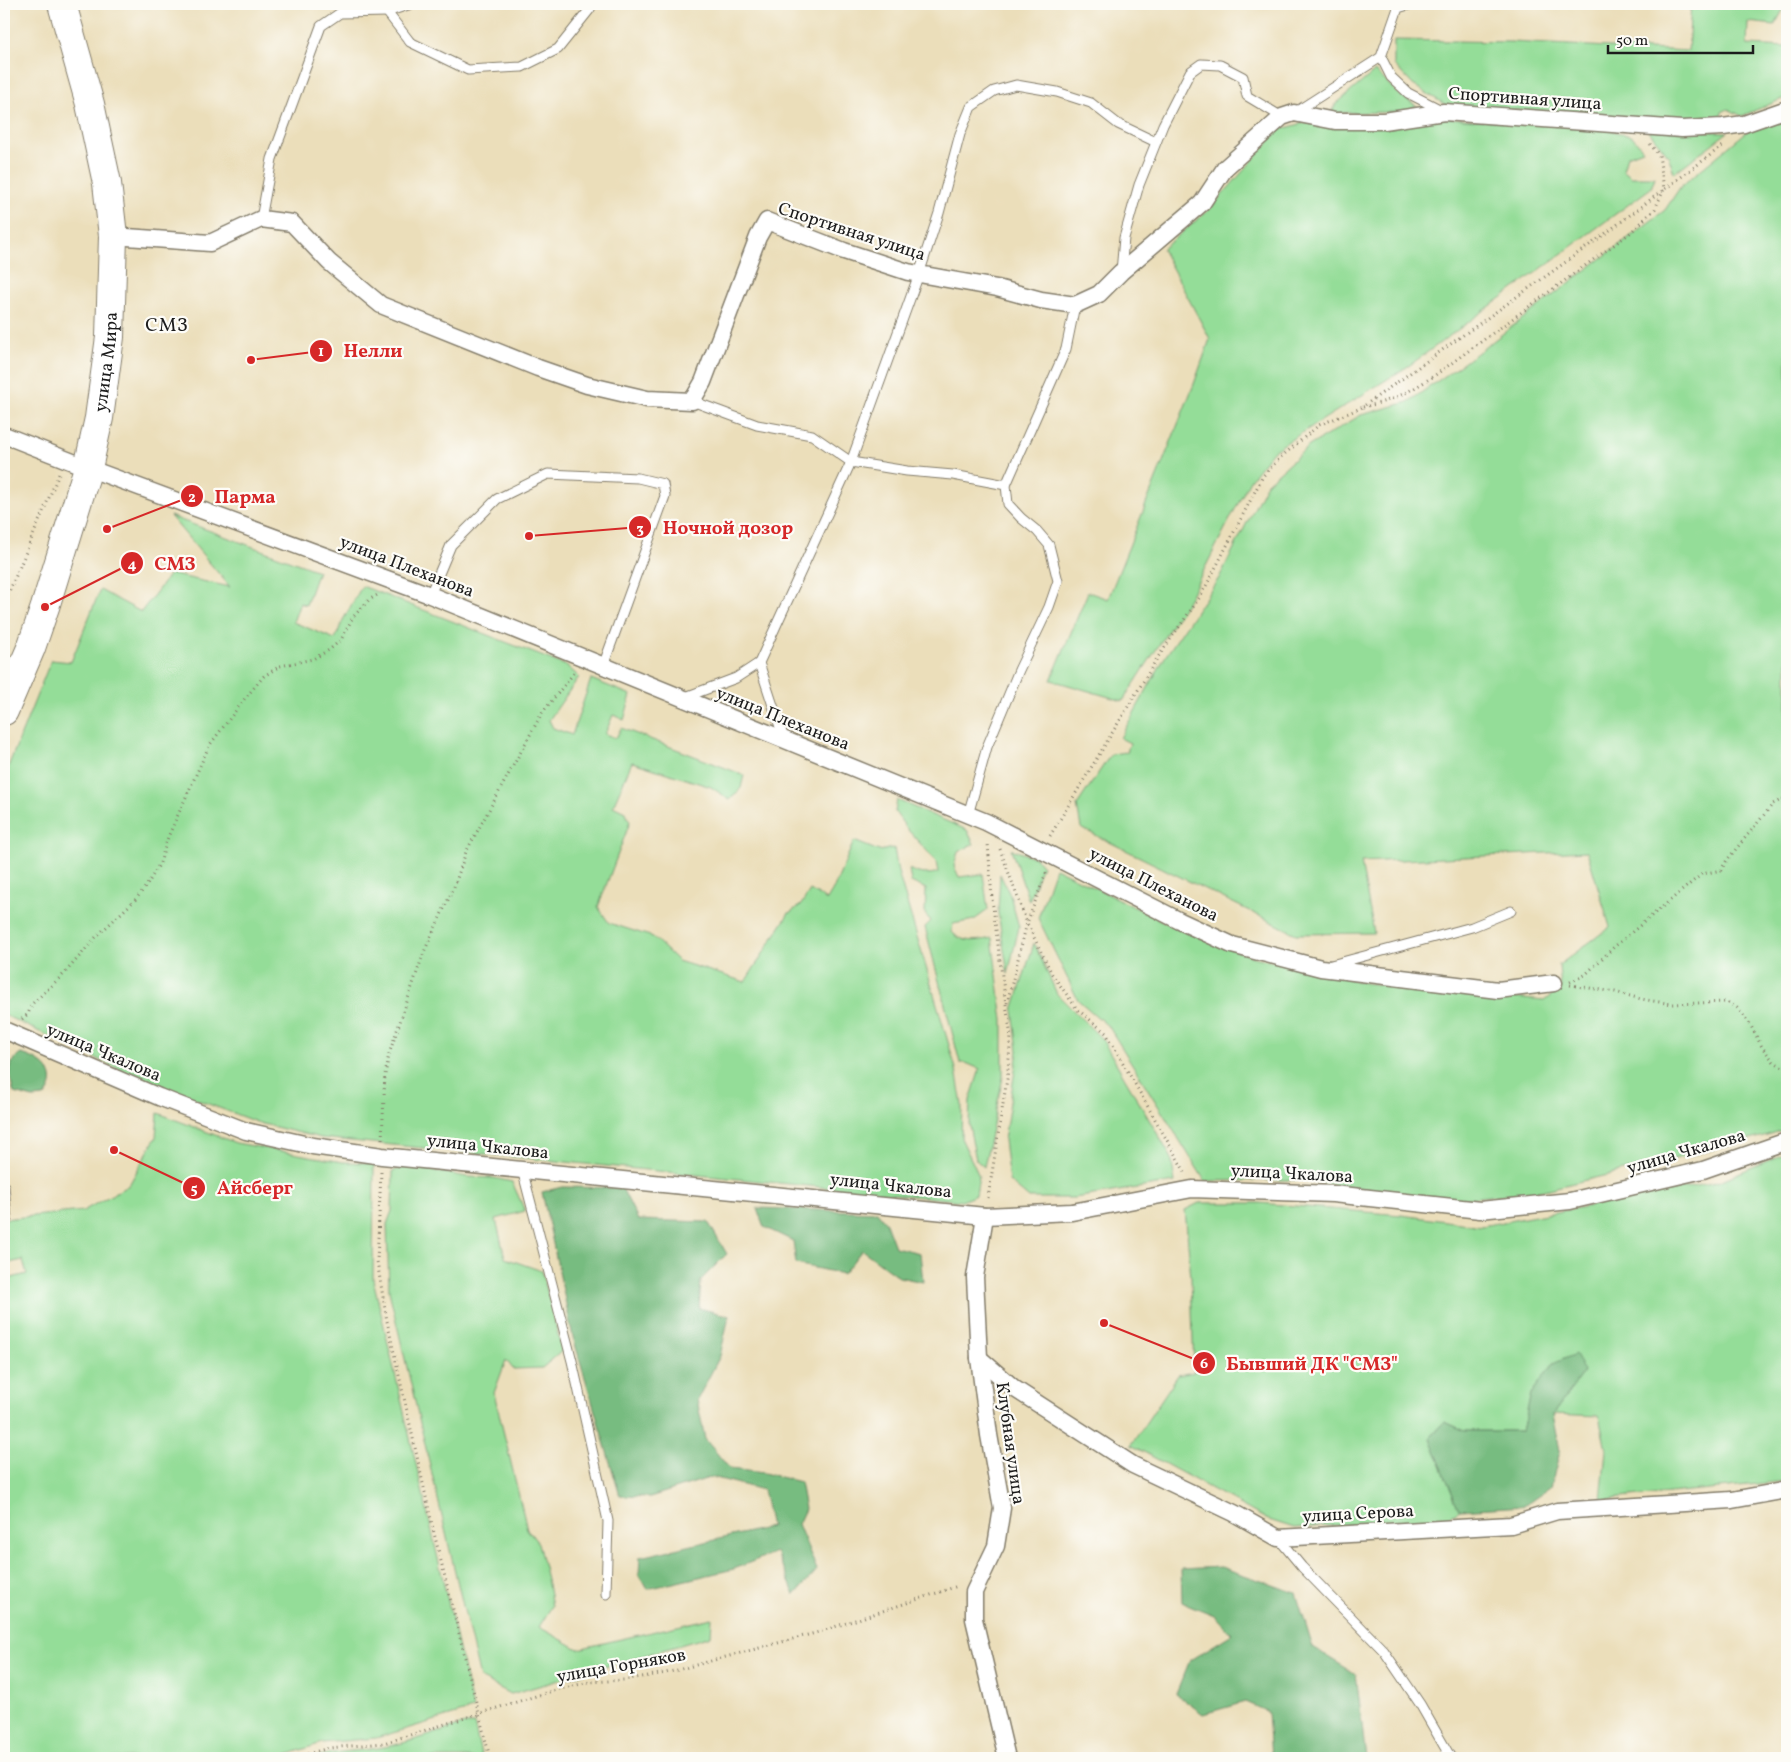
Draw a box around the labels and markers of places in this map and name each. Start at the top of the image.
callout: Нелли [309,334,413,368]
callout: Парма [180,479,286,513]
callout: Ночной дозор [628,510,803,544]
callout: СМЗ [119,546,206,580]
callout: Айсберг [182,1171,303,1205]
callout: Бывший ДК "СМЗ" [1191,1346,1408,1380]

